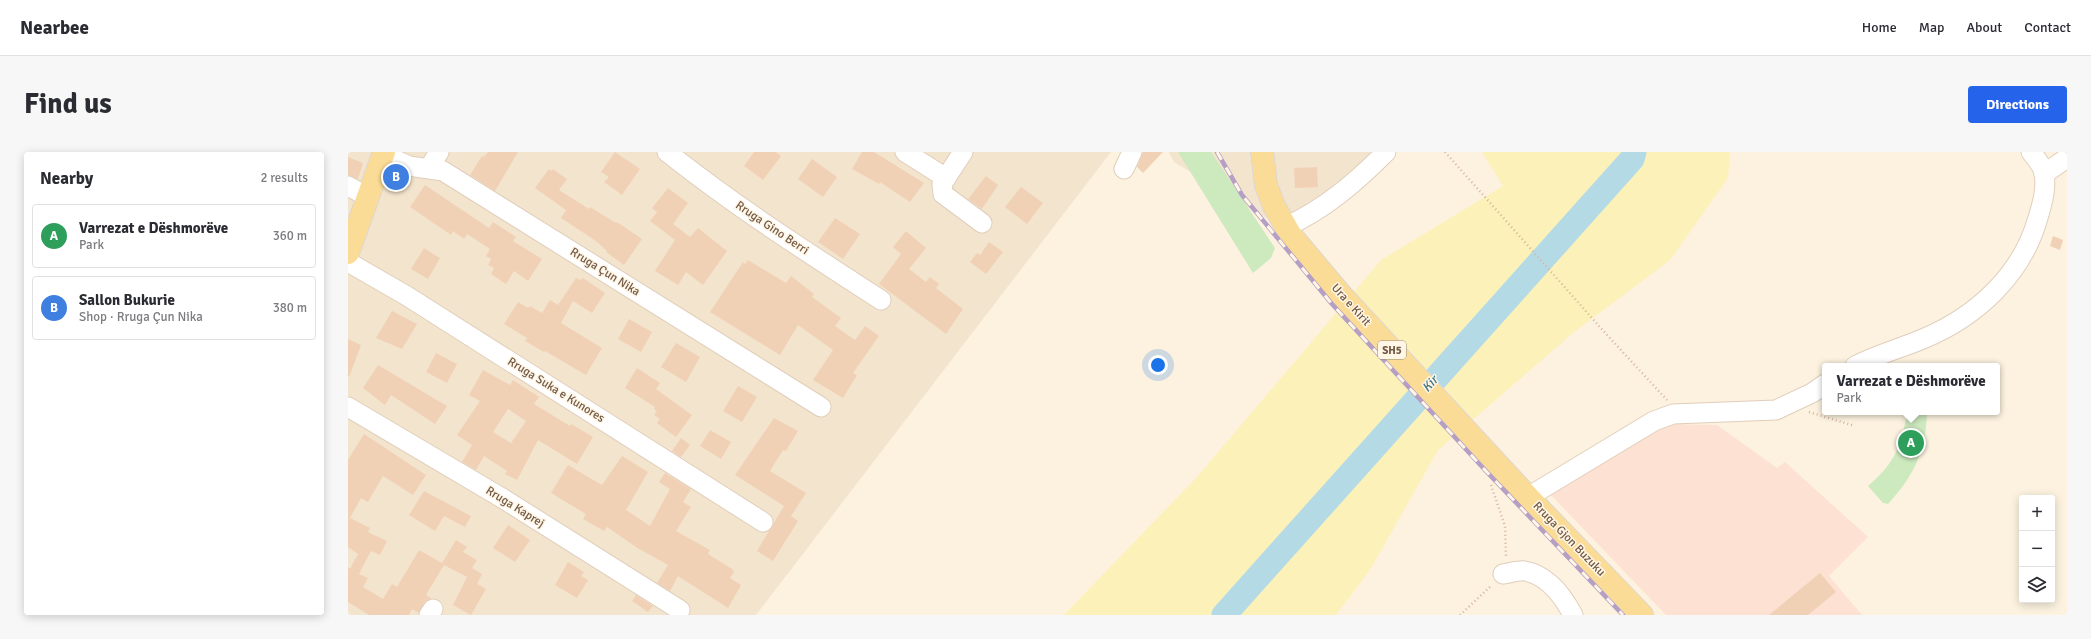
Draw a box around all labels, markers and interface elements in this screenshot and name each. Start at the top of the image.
text: Nearbee [20,16,89,40]
text: Home [1862,19,1897,36]
text: Map [1919,19,1944,36]
text: About [1966,19,2002,36]
text: Contact [2024,19,2071,36]
button: Directions [1968,86,2067,123]
text: Find us [24,87,112,121]
pin: B [383,162,409,192]
text: Nearby [40,168,93,189]
text: 2 results [260,170,308,186]
street label: Rruga Gino Berri [732,198,812,258]
text: Varrezat e Dëshmorëve [79,219,228,237]
text: A [50,228,58,244]
text: 360 m [273,228,307,244]
text: Park [79,237,104,253]
street label: Rruga Çun Nika [567,245,643,299]
street label: Ura e Kirit [1328,281,1374,329]
text: Sallon Bukurie [79,291,175,309]
text: B [50,300,58,316]
text: 380 m [273,300,307,316]
text: Shop · Rruga Çun Nika [79,309,203,325]
road number: SH5 [1378,341,1406,359]
street label: Rruga Suka e Kunores [505,354,607,426]
your location [1148,355,1168,375]
popup [1822,363,2000,415]
water label: Kir [1419,371,1443,395]
text: Varrezat e Dëshmorëve [1836,372,1986,390]
text: Park [1836,390,1861,406]
pin: A [1898,428,1924,458]
street label: Rruga Kaprej [483,483,547,531]
map controls [2019,495,2055,603]
button: + [2019,495,2055,531]
street label: Rruga Gjon Buzuku [1530,499,1608,579]
button: − [2019,531,2055,567]
button: layers [2019,567,2055,603]

